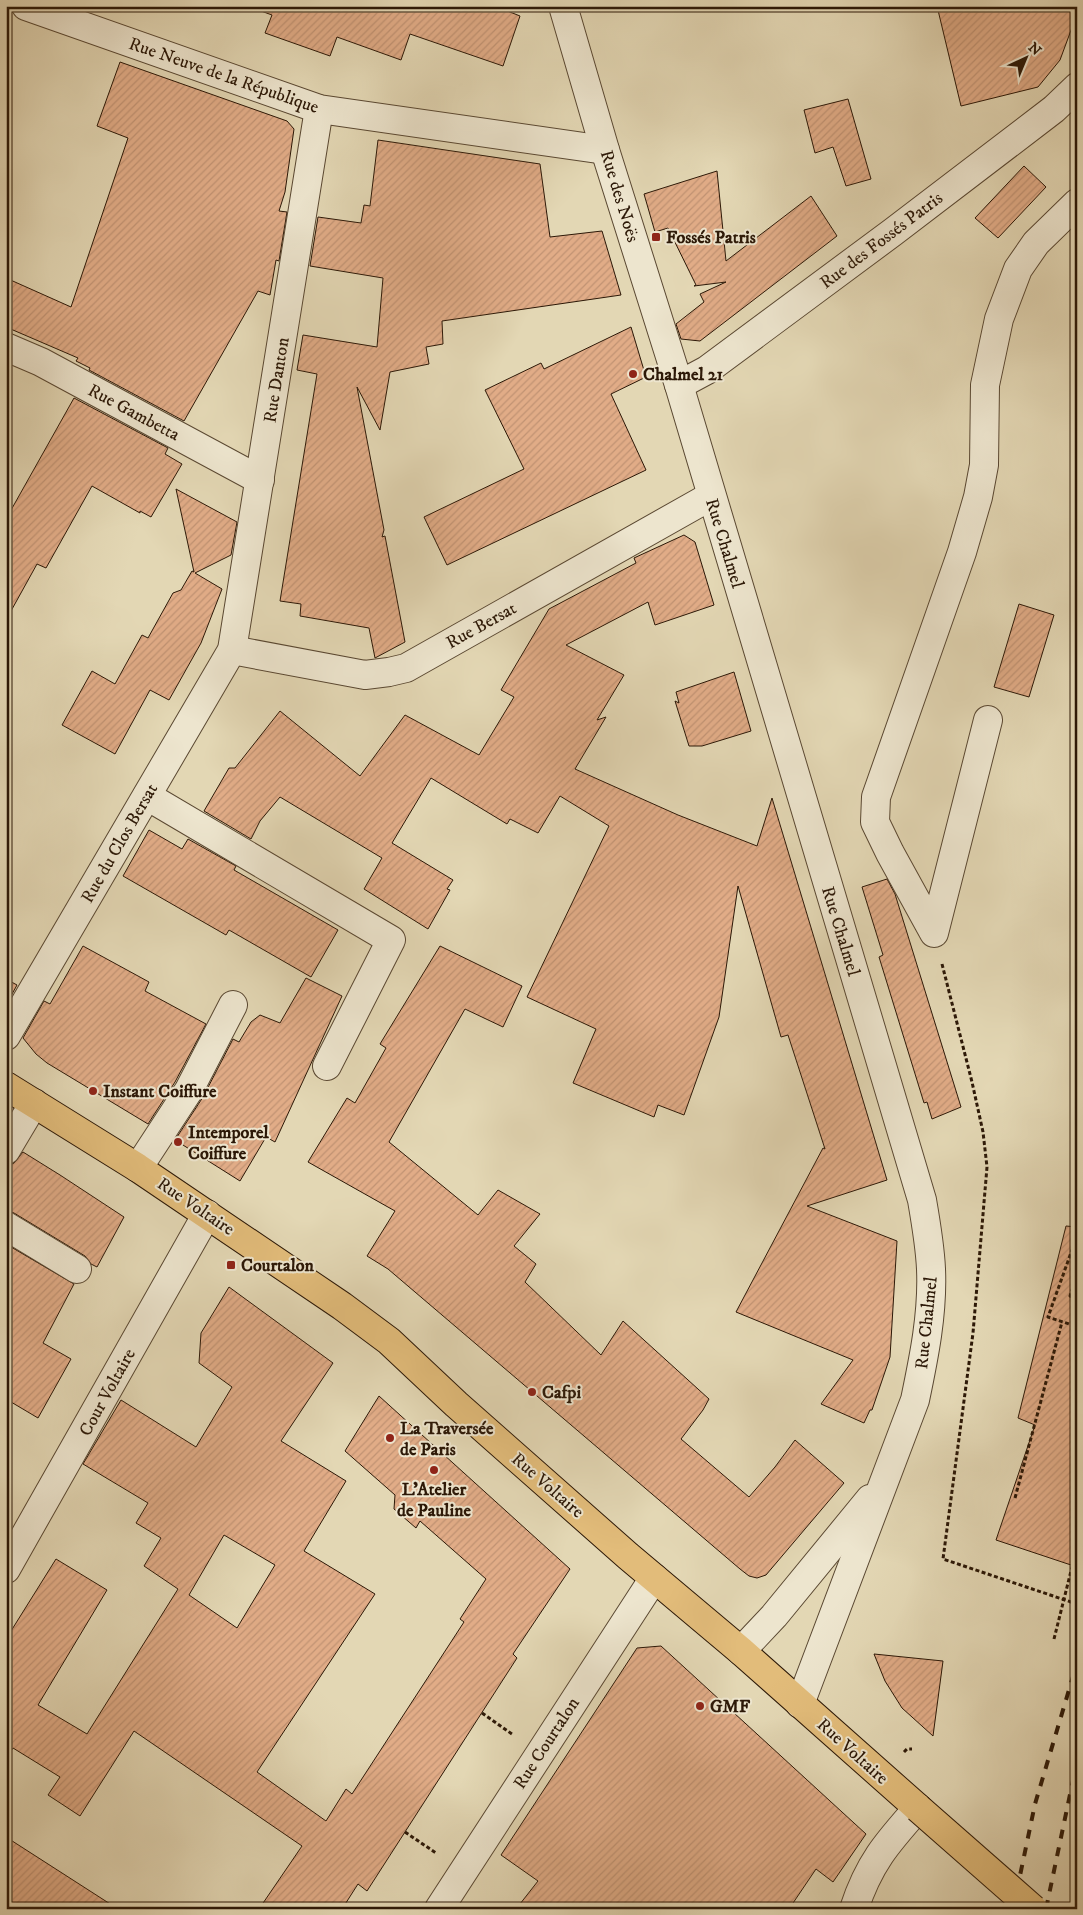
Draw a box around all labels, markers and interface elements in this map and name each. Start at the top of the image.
north arrow [1000,32,1050,82]
street label: Rue Neuve de la République [126,33,322,119]
text: N [1024,39,1045,60]
street label: Rue des Noës [595,148,643,245]
street label: Rue des Fossés Patris [816,187,947,294]
place label: Fossés Patris [666,227,756,249]
marker: Fossés Patris [650,231,662,243]
street label: Rue Danton [259,335,295,424]
place label: Chalmel 21 [643,364,723,386]
marker: Chalmel 21 [627,368,639,380]
street label: Rue Gambetta [84,380,183,446]
street label: Rue Chalmel [700,496,748,591]
street label: Rue Bersat [442,597,521,654]
street label: Rue du Clos Bersat [77,780,163,907]
street label: Rue Chalmel [816,884,864,979]
place label: Instant Coiffure [103,1081,217,1103]
marker: Instant Coiffure [87,1085,99,1097]
place label: Intemporel Coiffure [188,1122,269,1165]
marker: Intemporel Coiffure [172,1136,184,1148]
street label: Rue Voltaire [153,1173,238,1241]
place label: Courtalon [241,1255,315,1277]
marker: Courtalon [225,1259,237,1271]
street label: Rue Chalmel [911,1275,943,1370]
street label: Cour Voltaire [75,1345,141,1440]
place label: Cafpi [542,1382,581,1404]
marker: Cafpi [526,1386,538,1398]
place label: La Traversée de Paris [400,1418,494,1461]
marker: La Traversée de Paris [384,1432,396,1444]
street label: Rue Voltaire [507,1448,588,1523]
marker: L'Atelier de Pauline [428,1464,440,1476]
place label: L'Atelier de Pauline [397,1479,472,1522]
street label: Rue Courtalon [509,1693,585,1794]
place label: GMF [710,1696,751,1718]
marker: GMF [694,1700,706,1712]
street label: Rue Voltaire [812,1714,893,1790]

